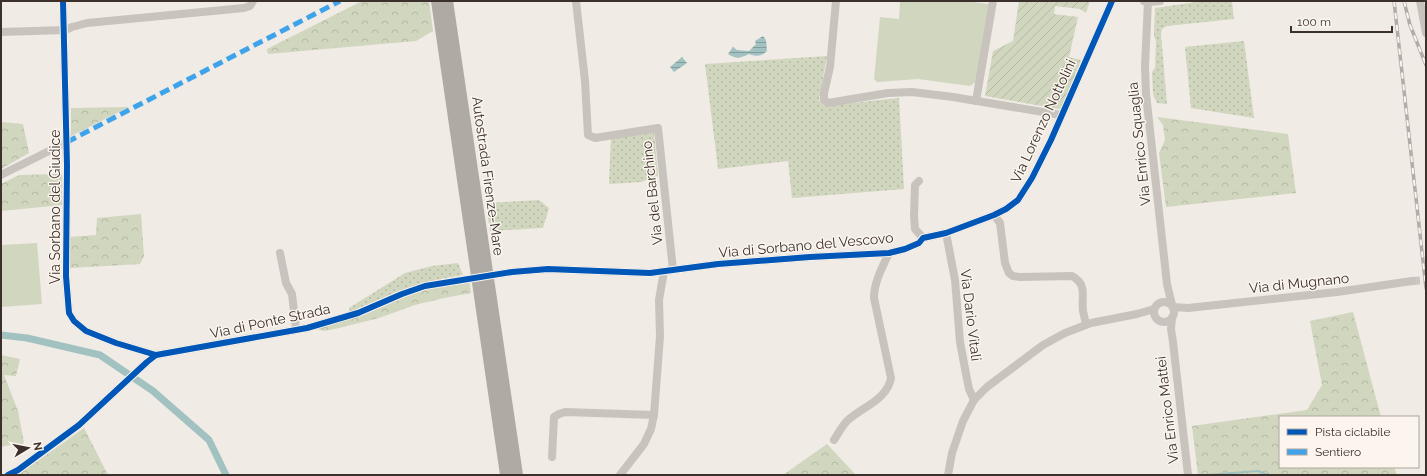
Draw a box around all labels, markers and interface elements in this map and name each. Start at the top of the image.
scale bar [1291,8,1392,34]
text: 100 m [1297,15,1331,29]
street label: Via Lorenzo Nottolini [1007,57,1079,185]
street label: Via Enrico Squaglia [1125,81,1153,207]
street label: Autostrada Firenze-Mare [469,95,507,257]
street label: Via Sorbano del Giudice [47,130,63,284]
street label: Via del Barchino [639,140,665,246]
street label: Via di Sorbano del Vescovo [718,229,894,261]
street label: Via Dario Vitali [957,268,985,362]
street label: Via di Mugnano [1248,270,1350,296]
street label: Via di Ponte Strada [208,300,332,342]
street label: Via Enrico Mattei [1152,355,1182,465]
legend [1279,416,1419,468]
text: Pista ciclabile [1315,425,1390,439]
north arrow [8,428,48,468]
text: N [30,441,44,452]
text: Sentiero [1315,445,1361,459]

